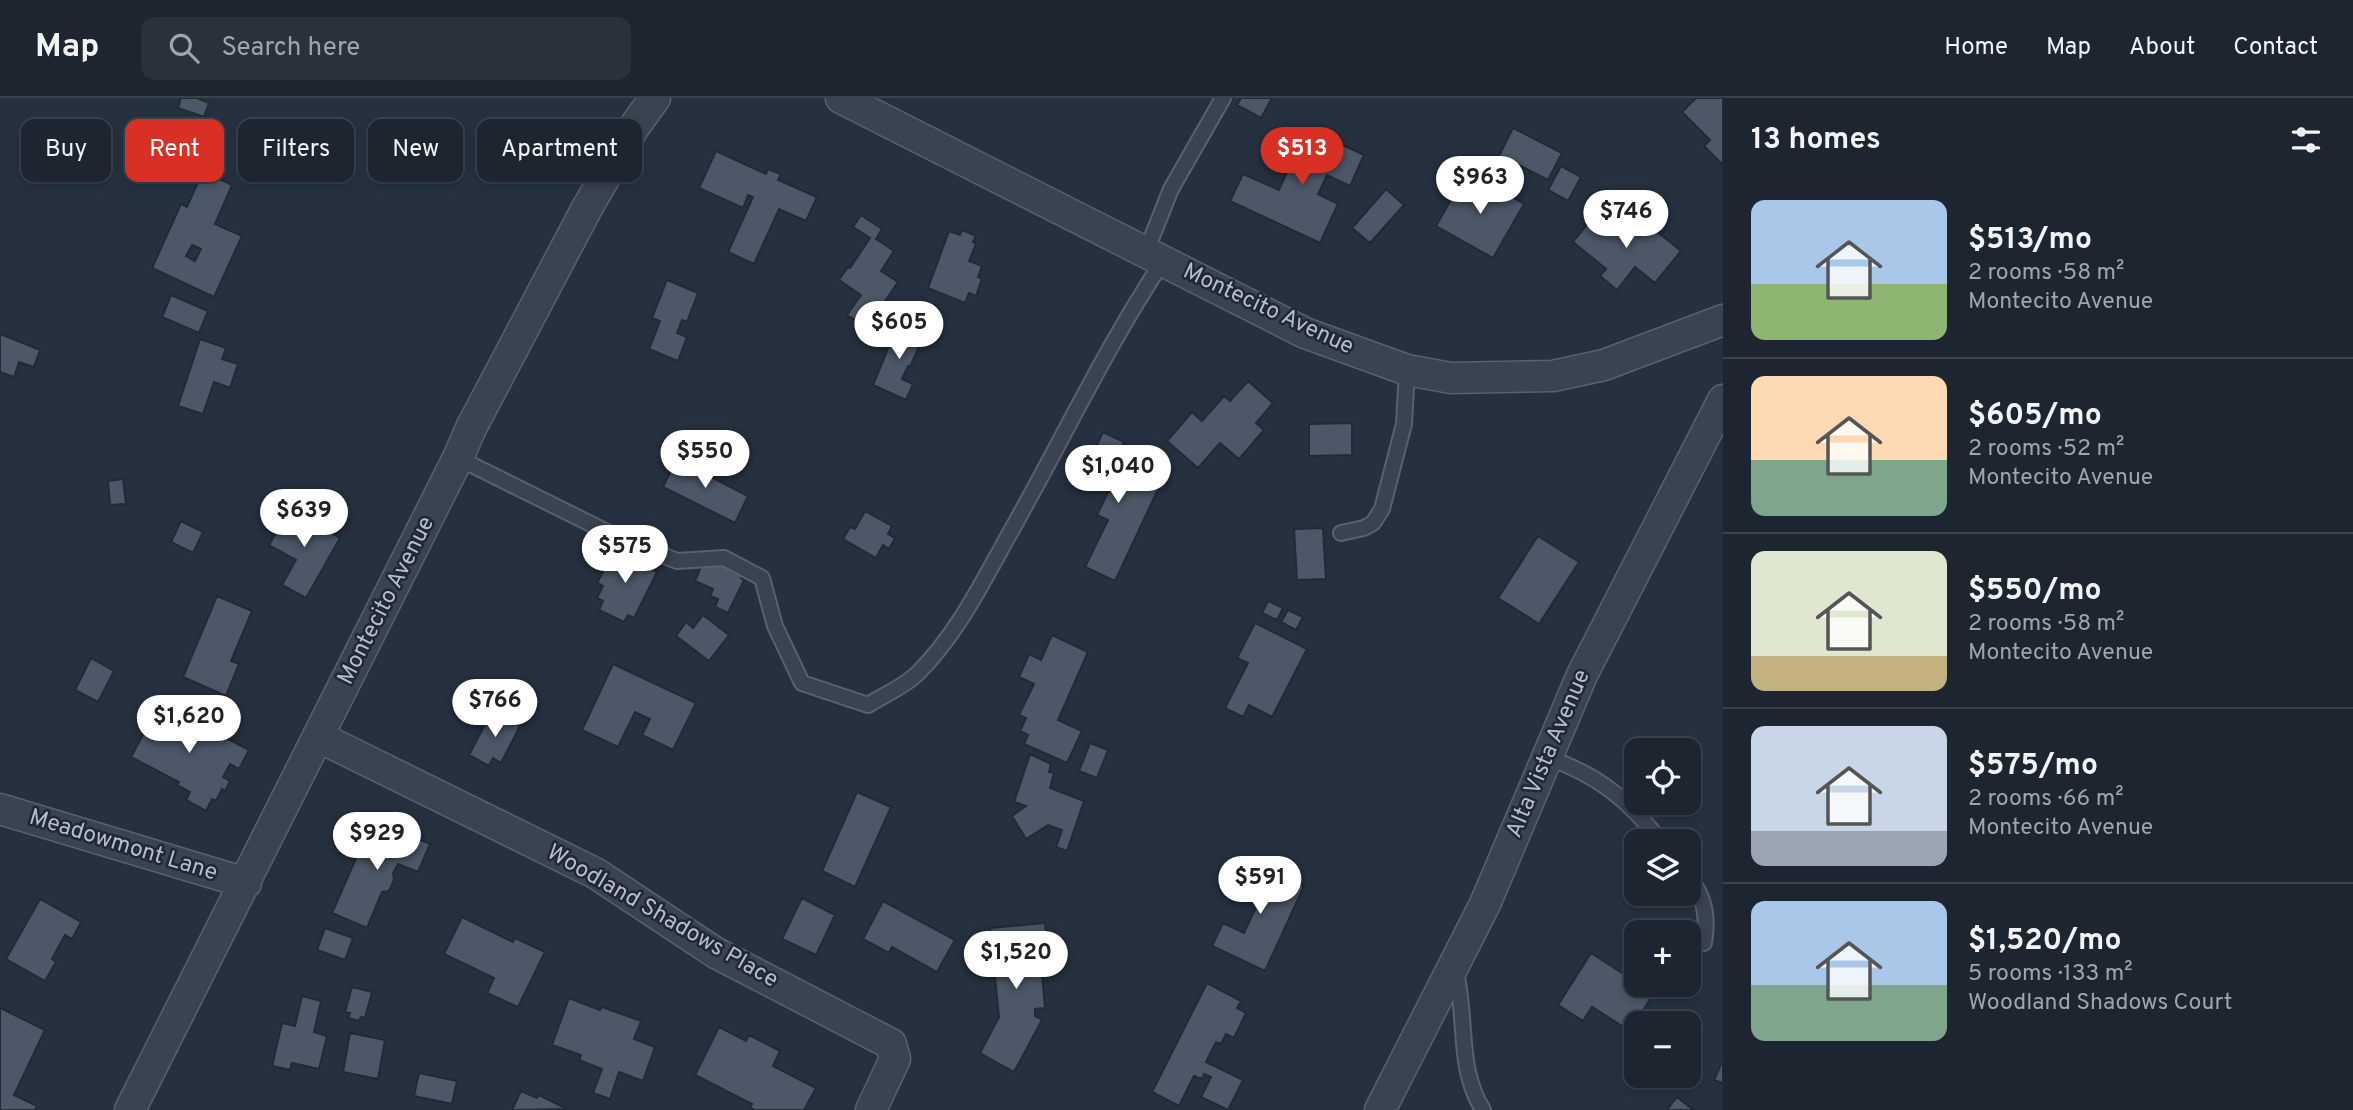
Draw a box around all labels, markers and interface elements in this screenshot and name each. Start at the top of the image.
search box [141,17,631,80]
text: Map [35,27,99,69]
icon: search [165,29,203,67]
text: Search here [221,32,360,65]
text: Home [1944,33,2008,63]
text: Map [2046,33,2091,63]
text: About [2129,33,2195,63]
text: Contact [2233,33,2318,63]
chip: Buy [21,119,111,182]
chip: Rent [125,119,224,182]
chip: Filters [238,119,354,182]
chip: New [368,119,463,182]
chip: Apartment [477,119,642,182]
icon: filters [2287,121,2325,159]
text: 13 homes [1751,122,1881,159]
pin: $513 [1261,127,1343,187]
text: $513 [1277,135,1327,164]
pin: $963 [1439,156,1521,216]
text: $963 [1452,164,1508,193]
pin: $746 [1585,190,1667,250]
text: $746 [1599,198,1653,227]
text: $513/mo [1968,222,2092,259]
icon: home [1807,228,1891,312]
street label: Montecito Avenue [1178,258,1358,362]
text: 2 rooms · 58 m² [1968,259,2124,288]
text: Montecito Avenue [1968,288,2153,317]
pin: $605 [858,302,940,361]
text: $605 [870,309,928,338]
text: $605/mo [1968,398,2102,435]
icon: home [1807,404,1891,488]
pin: $550 [664,430,746,490]
text: 2 rooms · 52 m² [1968,435,2124,464]
text: $550 [676,438,734,467]
pin: $1,040 [1061,446,1175,505]
text: $1,040 [1081,453,1155,482]
text: Montecito Avenue [1968,464,2153,493]
pin: $639 [263,490,345,549]
text: $639 [276,497,332,526]
street label: Montecito Avenue [332,512,442,690]
pin: $575 [584,526,666,585]
text: $575 [598,533,652,562]
text: $550/mo [1968,573,2102,610]
icon: home [1807,579,1891,663]
text: 2 rooms · 58 m² [1968,610,2124,639]
text: Montecito Avenue [1968,639,2153,668]
street label: Alta Vista Avenue [1500,665,1598,843]
pin: $766 [454,680,536,739]
text: $766 [468,687,522,716]
pin: $1,620 [132,696,246,755]
text: $1,620 [153,703,225,732]
map controls [1624,738,1701,1088]
button: locate [1624,738,1701,815]
text: $575/mo [1968,748,2098,785]
icon: home [1807,754,1891,838]
text: 2 rooms · 66 m² [1968,785,2124,814]
street label: Meadowmont Lane [25,804,221,888]
pin: $929 [336,812,418,872]
text: Montecito Avenue [1968,814,2153,843]
text: $929 [349,820,405,849]
button: layers [1624,829,1701,906]
street label: Woodland Shadows Place [541,839,783,995]
pin: $591 [1219,856,1301,916]
text: $591 [1234,864,1286,893]
button: + [1624,920,1701,997]
text: $1,520/mo [1968,923,2121,960]
icon: home [1807,929,1891,1013]
pin: $1,520 [959,932,1073,991]
text: $1,520 [980,939,1052,968]
text: 5 rooms · 133 m² [1968,960,2133,989]
text: Woodland Shadows Court [1968,989,2233,1018]
button: − [1624,1011,1701,1088]

